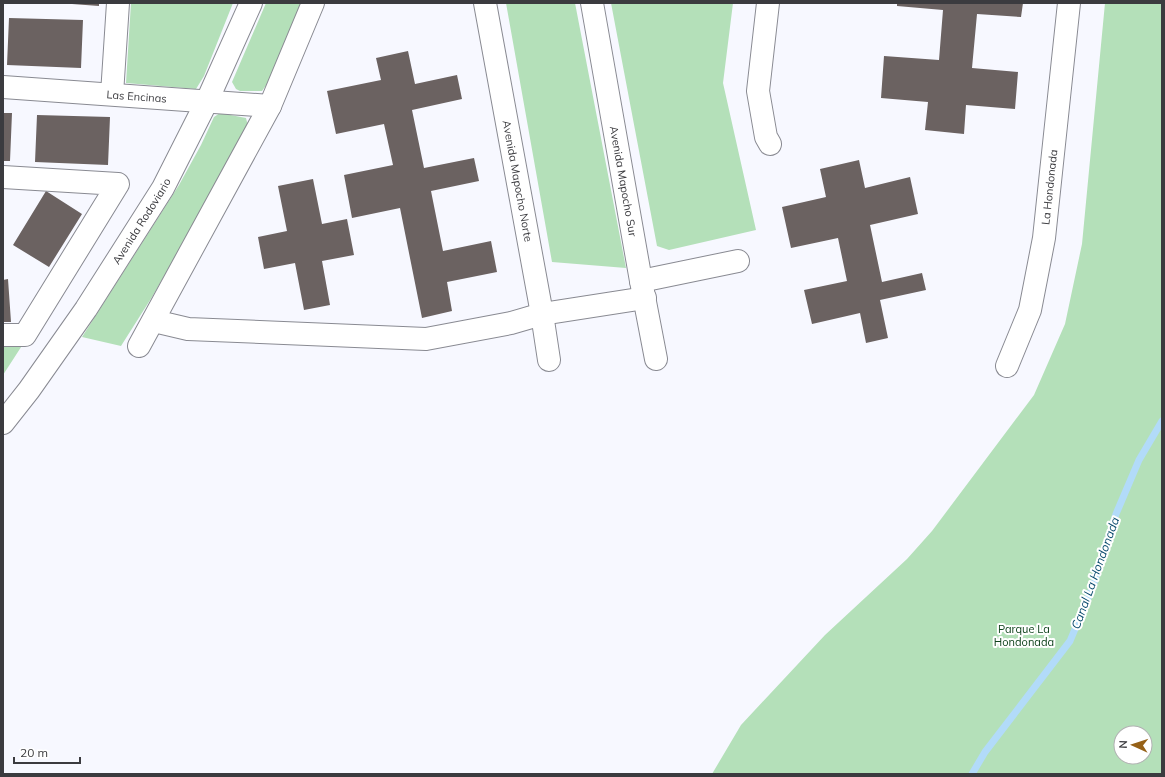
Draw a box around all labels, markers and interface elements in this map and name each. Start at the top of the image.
street label: Las Encinas [106,87,167,106]
street label: Avenida Mapocho Norte [500,119,536,243]
street label: Avenida Mapocho Sur [607,125,640,238]
street label: La Hondonada [1038,149,1060,226]
street label: Avenida Rodoviario [109,176,174,267]
water label: Canal La Hondonada [1068,515,1122,631]
park label: Parque La Hondonada [994,622,1054,649]
north arrow [1113,725,1153,765]
scale bar [14,739,80,765]
text: N [1116,740,1130,749]
text: 20 m [20,745,48,760]

